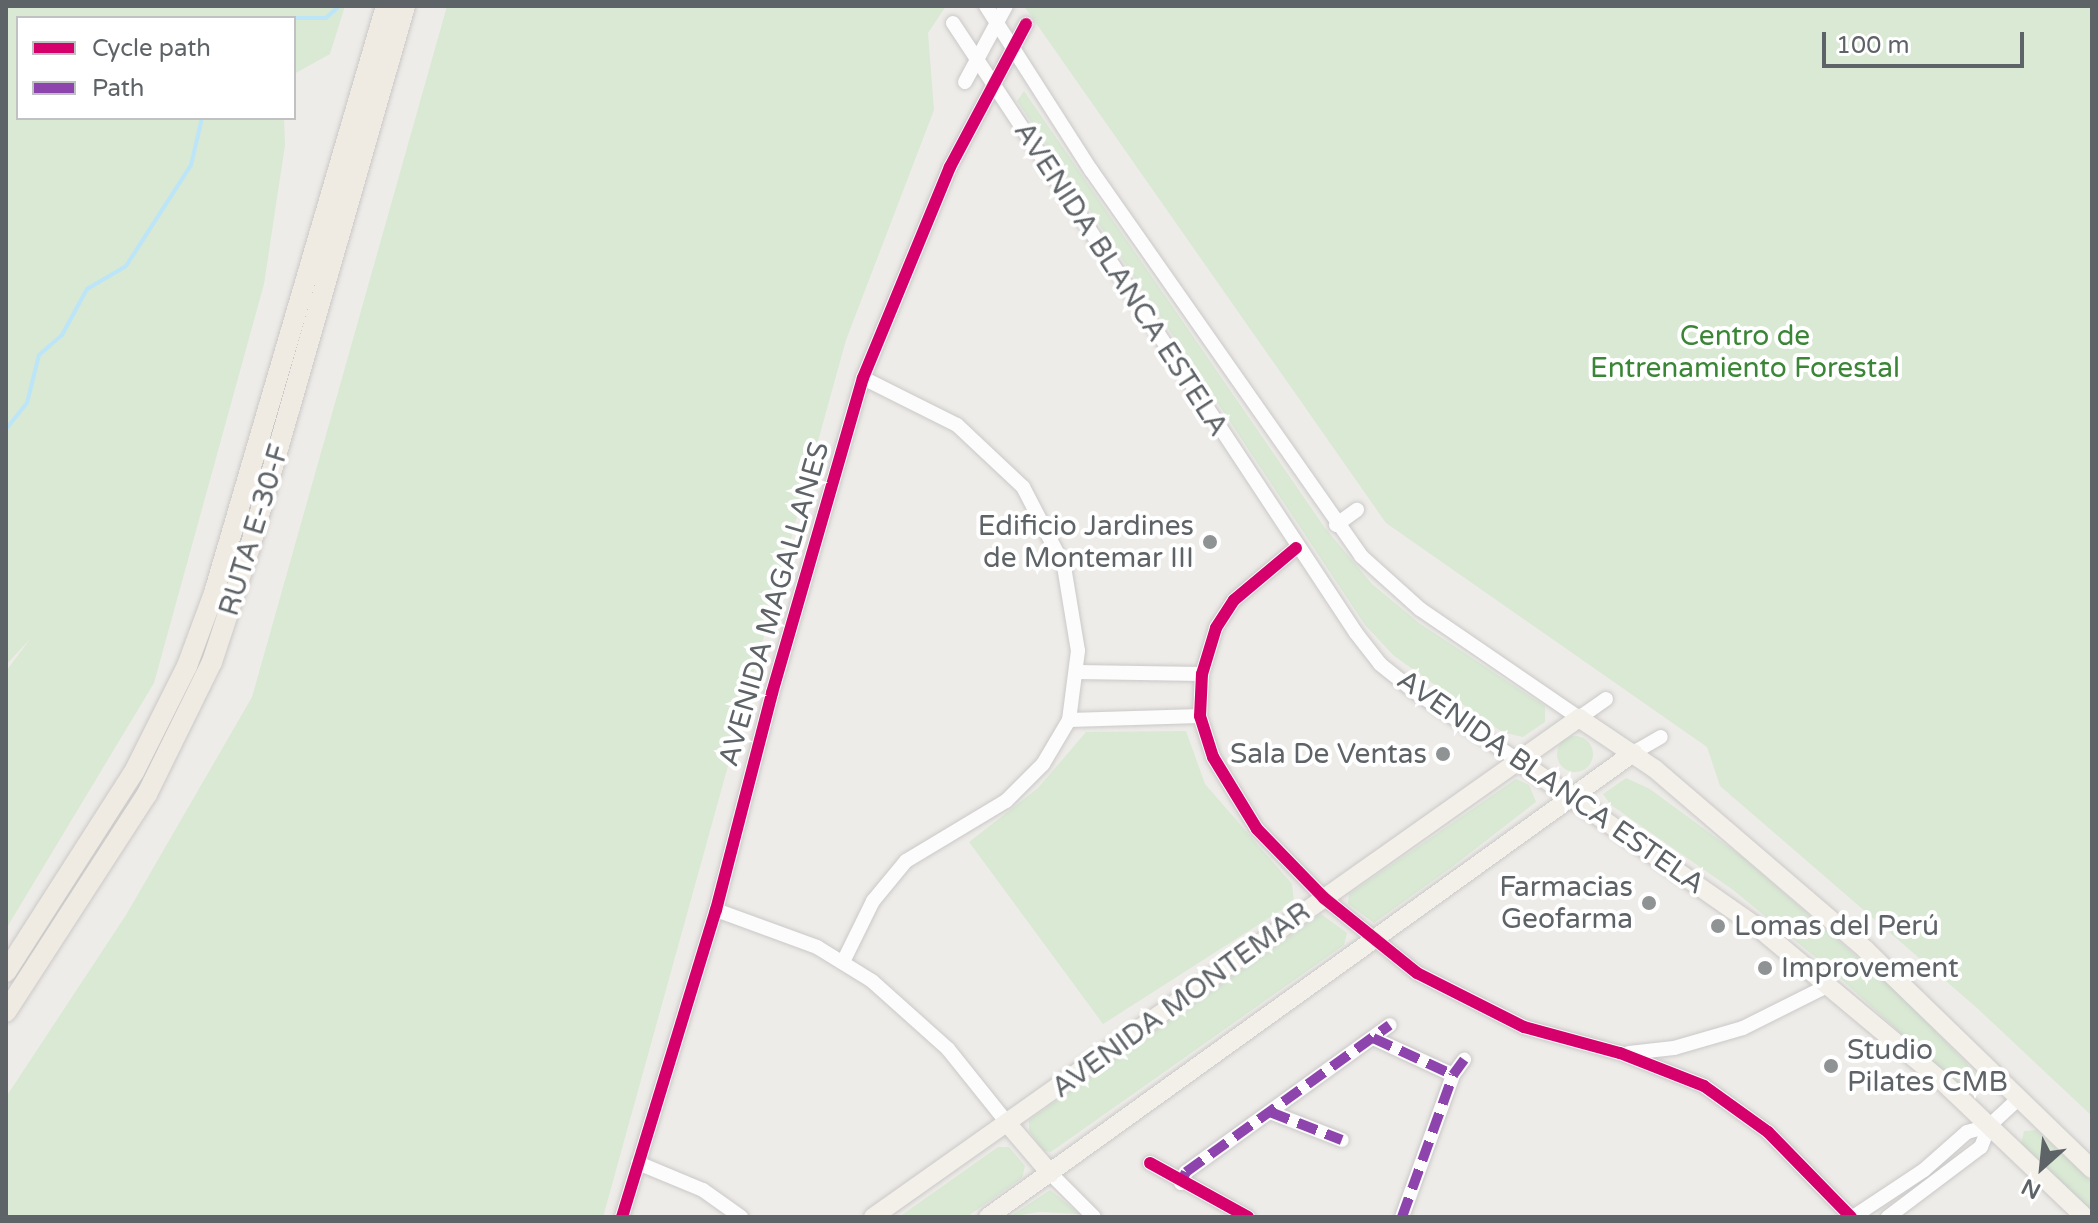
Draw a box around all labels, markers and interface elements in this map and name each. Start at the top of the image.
legend [16,16,296,120]
scale bar [1826,16,2028,66]
text: 100 m [1836,31,1910,60]
text: Cycle path [92,34,211,63]
text: Path [92,74,145,103]
street label: AVENIDA BLANCA ESTELA [1007,116,1235,442]
park label: Centro de Entrenamiento Forestal [1590,319,1900,385]
street label: AVENIDA MAGALLANES [712,438,836,770]
street label: RUTA E-30-F [212,440,296,620]
place label: Edificio Jardines de Montemar III [978,509,1194,575]
marker: Edificio Jardines de Montemar III [1201,533,1219,551]
street label: AVENIDA BLANCA ESTELA [1391,663,1711,901]
place label: Sala De Ventas [1230,737,1427,771]
marker: Sala De Ventas [1434,745,1452,763]
place label: Farmacias Geofarma [1499,870,1633,936]
marker: Farmacias Geofarma [1640,894,1658,912]
street label: AVENIDA MONTEMAR [1045,895,1317,1105]
place label: Lomas del Perú [1734,909,1939,943]
marker: Lomas del Perú [1709,917,1727,935]
place label: Improvement [1781,951,1959,985]
marker: Improvement [1756,959,1774,977]
place label: Studio Pilates CMB [1847,1033,2008,1099]
marker: Studio Pilates CMB [1822,1057,1840,1075]
north arrow [2002,1127,2082,1207]
text: N [2017,1173,2045,1204]

